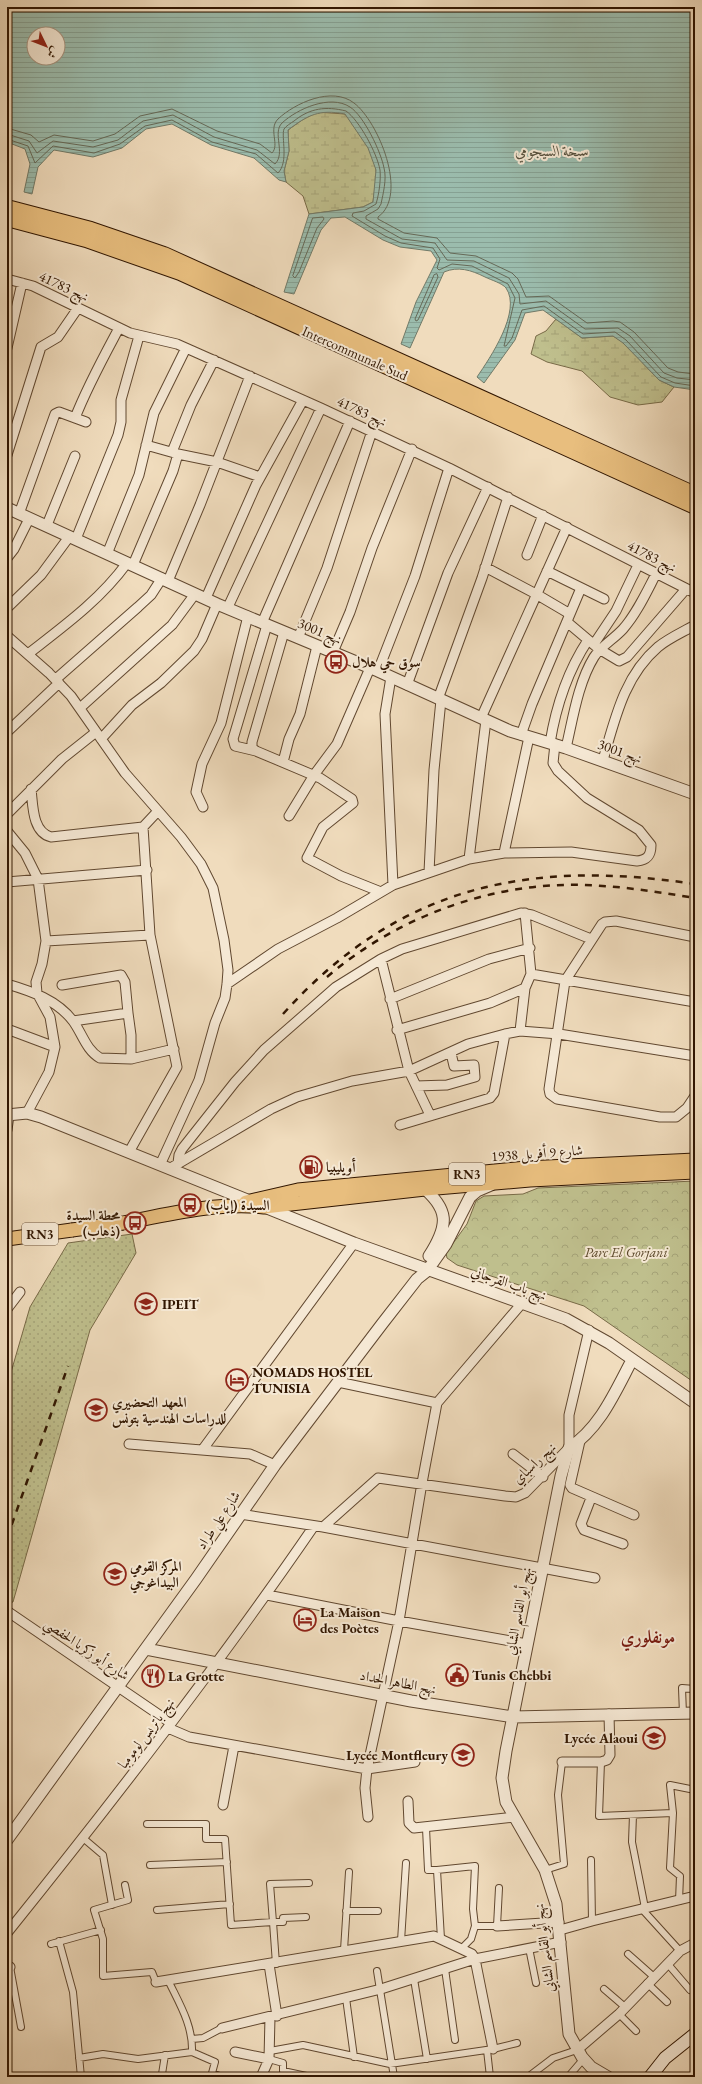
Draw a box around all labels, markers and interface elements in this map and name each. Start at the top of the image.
north arrow [26,26,66,66]
text: ش [44,44,62,62]
water label: سبخة السيجومي [515,141,589,163]
street label: نهج 41783 [35,267,92,309]
street label: Intercommunale Sud [299,322,411,385]
street label: نهج 41783 [333,392,390,434]
street label: نهج 41783 [623,536,680,580]
street label: نهج 3001 [294,614,345,652]
bus stop icon: سوق حي هلال [323,649,349,675]
place label: سوق حي هلال [352,653,421,674]
street label: نهج 3001 [594,735,645,771]
street label: شارع 9 أفريل 1938 [490,1140,584,1168]
fuel station icon: أويليبيا [298,1154,324,1180]
place label: أويليبيا [326,1157,356,1176]
road number: RN3 [449,1163,485,1185]
bus stop icon: السيدة (إياب) [177,1192,203,1218]
place label: السيدة (إياب) [206,1196,269,1214]
place label: محطة السيدة (ذهاب) [67,1206,121,1240]
bus stop icon: محطة السيدة (ذهاب) [122,1210,148,1236]
road number: RN3 [22,1223,58,1245]
park label: Parc El Gorjani [584,1243,668,1261]
street label: نهج باب القرجاني [468,1262,549,1308]
school or university icon: IPEIT [133,1291,159,1317]
place label: IPEIT [162,1295,199,1313]
place label: NOMADS HOSTEL TUNISIA [252,1363,373,1397]
hotel icon: NOMADS HOSTEL TUNISIA [224,1367,250,1393]
place label: المعهد التحضيري للدراسات الهندسية بتونس [112,1393,226,1428]
school or university icon: المعهد التحضيري للدراسات الهندسية بتونس [83,1397,109,1423]
street label: نهج راسباي [508,1438,562,1491]
street label: شارع علي طراد [192,1487,247,1555]
place label: المركز القومي البيداغوجي [129,1557,182,1594]
school or university icon: المركز القومي البيداغوجي [102,1561,128,1587]
street label: نهج أبو القاسم الشابي [500,1565,540,1657]
place label: La Maison des Poètes [320,1603,381,1637]
hotel icon: La Maison des Poètes [292,1607,318,1633]
street label: شارع أبو زكريا الحفصي [38,1613,134,1688]
district label: مونفلوري [621,1625,675,1652]
public building icon: Tunis Chebbi [444,1662,470,1688]
restaurant icon: La Grotte [140,1663,166,1689]
street label: نهج الطاهر الحداد [358,1666,438,1702]
place label: Tunis Chebbi [472,1666,551,1684]
place label: La Grotte [168,1667,225,1685]
street label: نهج باتريس لومومبا [114,1694,182,1774]
school or university icon: Lycée Alaoui [641,1725,667,1751]
place label: Lycée Alaoui [564,1729,638,1747]
school or university icon: Lycée Montfleury [450,1742,476,1768]
place label: Lycée Montfleury [346,1746,448,1764]
street label: نهج أبو القاسم الشابي [529,1902,563,1993]

